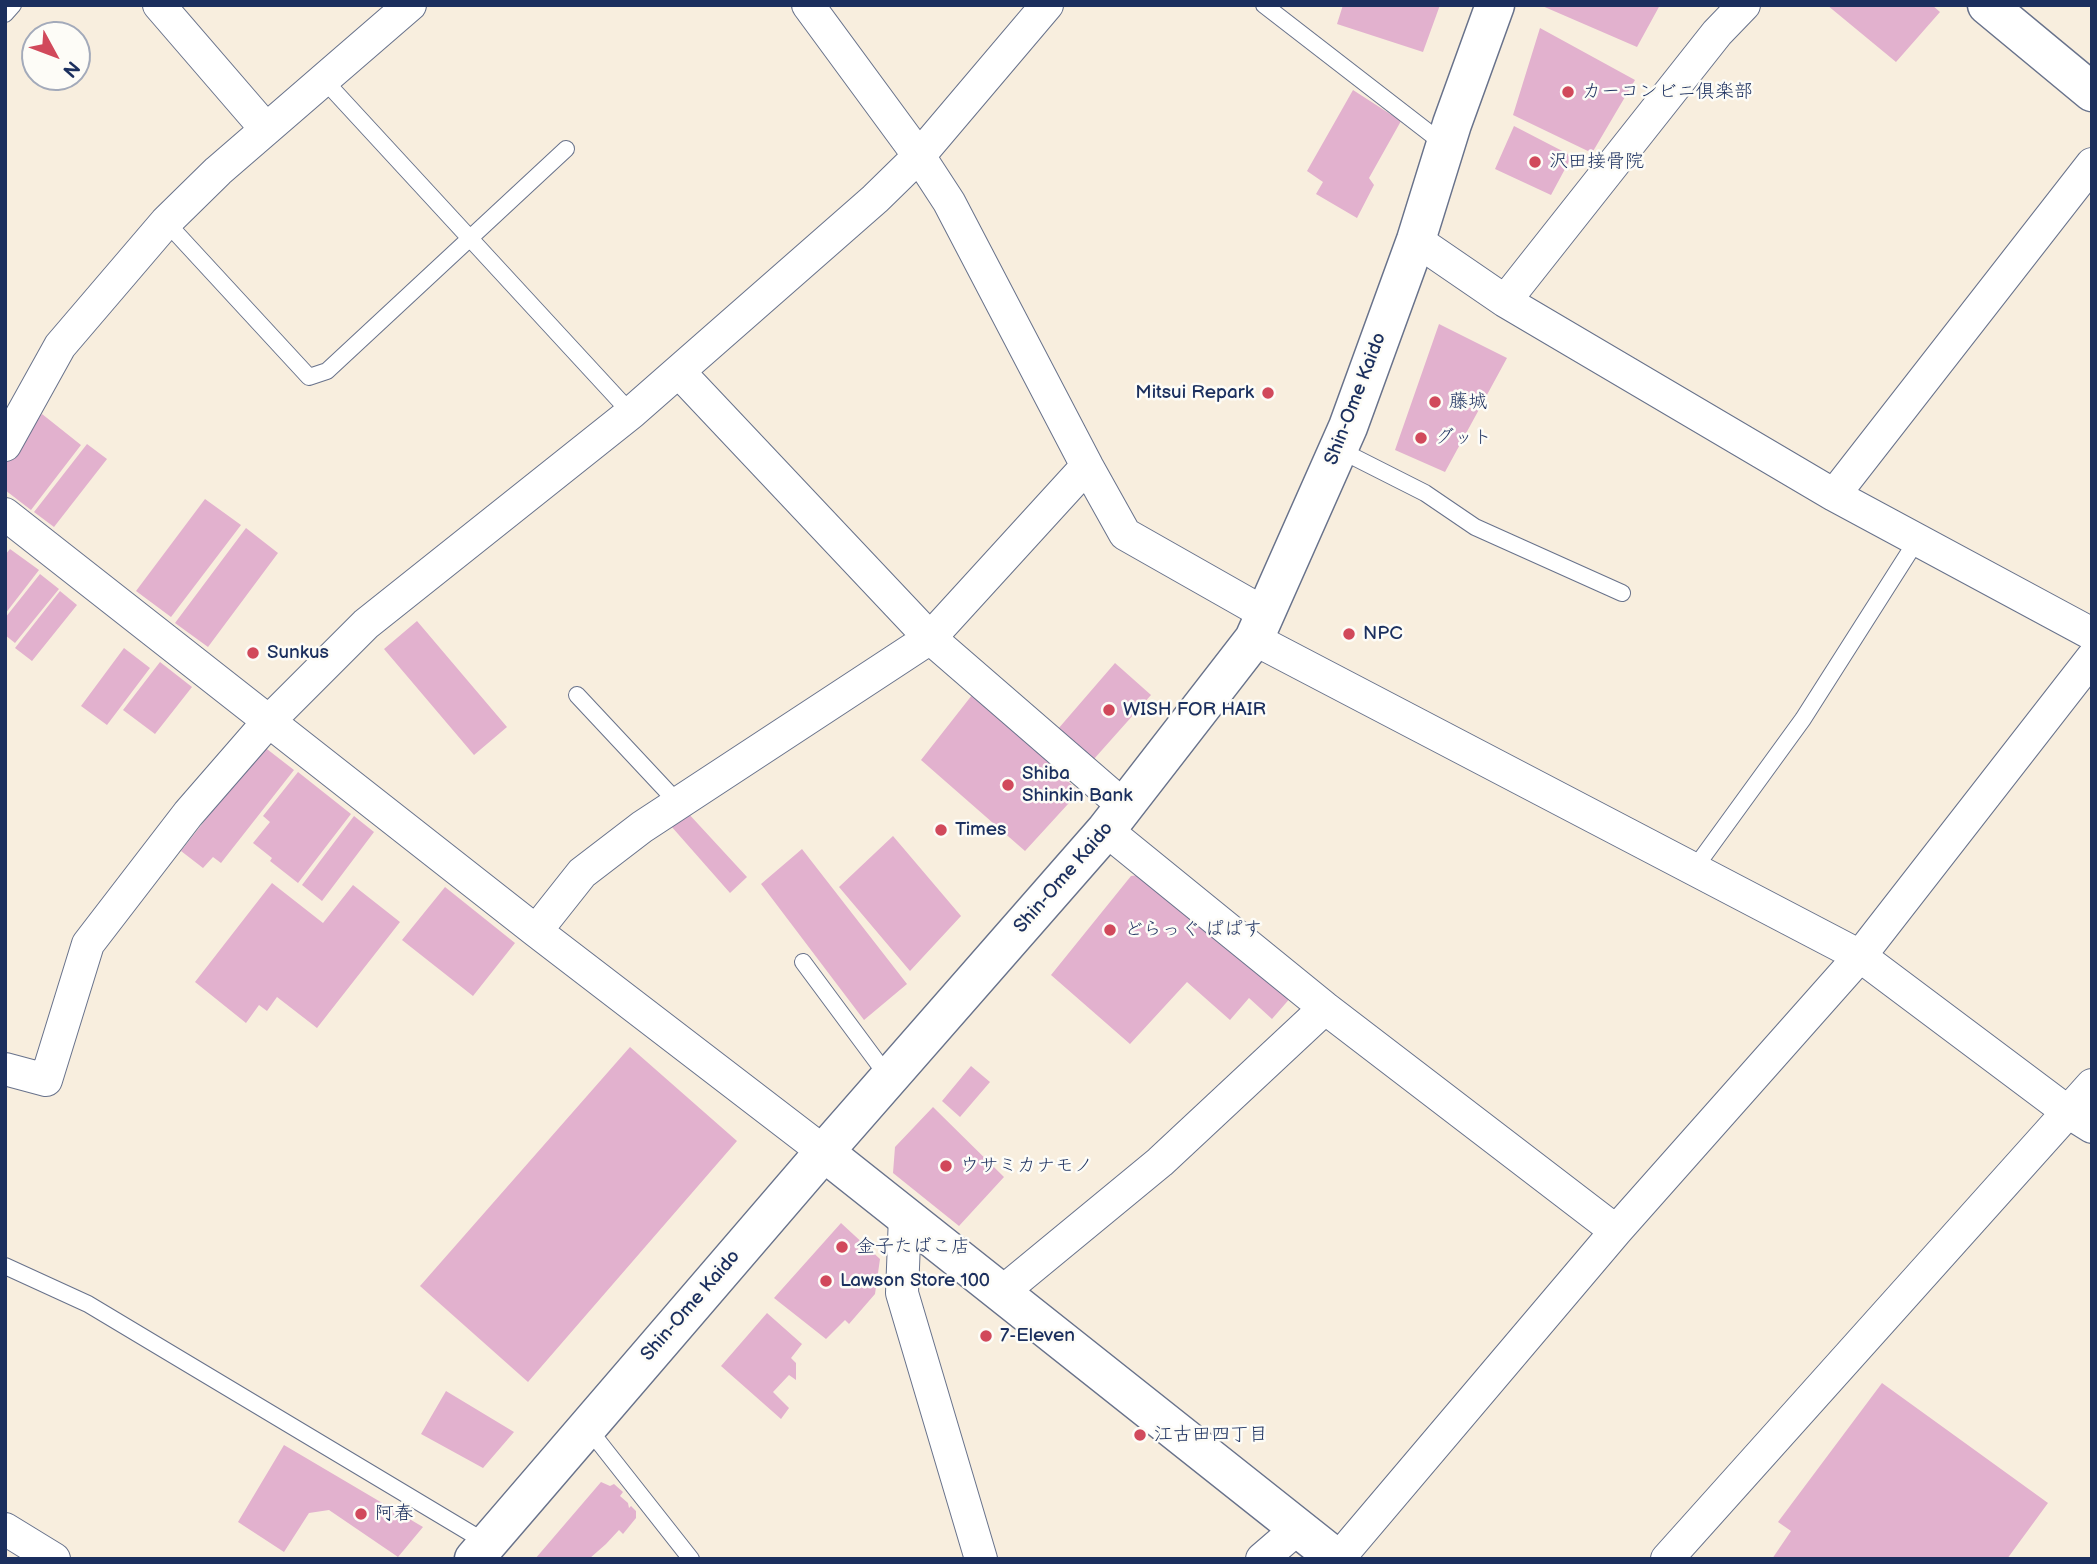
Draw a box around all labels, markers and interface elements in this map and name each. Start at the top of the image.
north arrow [21,21,91,91]
text: N [57,56,84,82]
place label: カーコンビニ俱楽部 [1582,81,1753,103]
marker: カーコンビニ俱楽部 [1560,84,1576,100]
place label: 沢田接骨院 [1549,151,1644,173]
marker: 沢田接骨院 [1527,154,1543,170]
street label: Shin-Ome Kaido [1320,330,1392,468]
place label: Mitsui Repark [1135,382,1254,404]
marker: Mitsui Repark [1260,385,1276,401]
place label: 藤城 [1449,391,1487,413]
marker: 藤城 [1427,394,1443,410]
place label: グット [1435,427,1492,449]
marker: グット [1413,430,1429,446]
place label: NPC [1363,623,1403,645]
marker: NPC [1341,626,1357,642]
place label: Sunkus [267,642,329,664]
marker: Sunkus [245,645,261,661]
place label: WISH FOR HAIR [1123,699,1266,721]
marker: WISH FOR HAIR [1101,702,1117,718]
place label: Shiba Shinkin Bank [1022,763,1133,807]
marker: Shiba Shinkin Bank [1000,777,1016,793]
street label: Shin-Ome Kaido [1010,818,1118,938]
place label: Times [955,819,1007,841]
marker: Times [933,822,949,838]
place label: どらっぐ ぱぱす [1124,919,1262,941]
marker: どらっぐ ぱぱす [1102,922,1118,938]
place label: ウサミカナモノ [960,1155,1093,1177]
marker: ウサミカナモノ [938,1158,954,1174]
place label: 金子たばこ店 [856,1236,970,1258]
marker: 金子たばこ店 [834,1239,850,1255]
street label: Shin-Ome Kaido [637,1246,745,1366]
place label: Lawson Store 100 [840,1270,990,1292]
marker: Lawson Store 100 [818,1273,834,1289]
place label: 7-Eleven [1000,1325,1075,1347]
marker: 7-Eleven [978,1328,994,1344]
place label: 江古田四丁目 [1154,1424,1268,1446]
marker: 江古田四丁目 [1132,1427,1148,1443]
place label: 阿春 [375,1503,413,1525]
marker: 阿春 [353,1506,369,1522]

